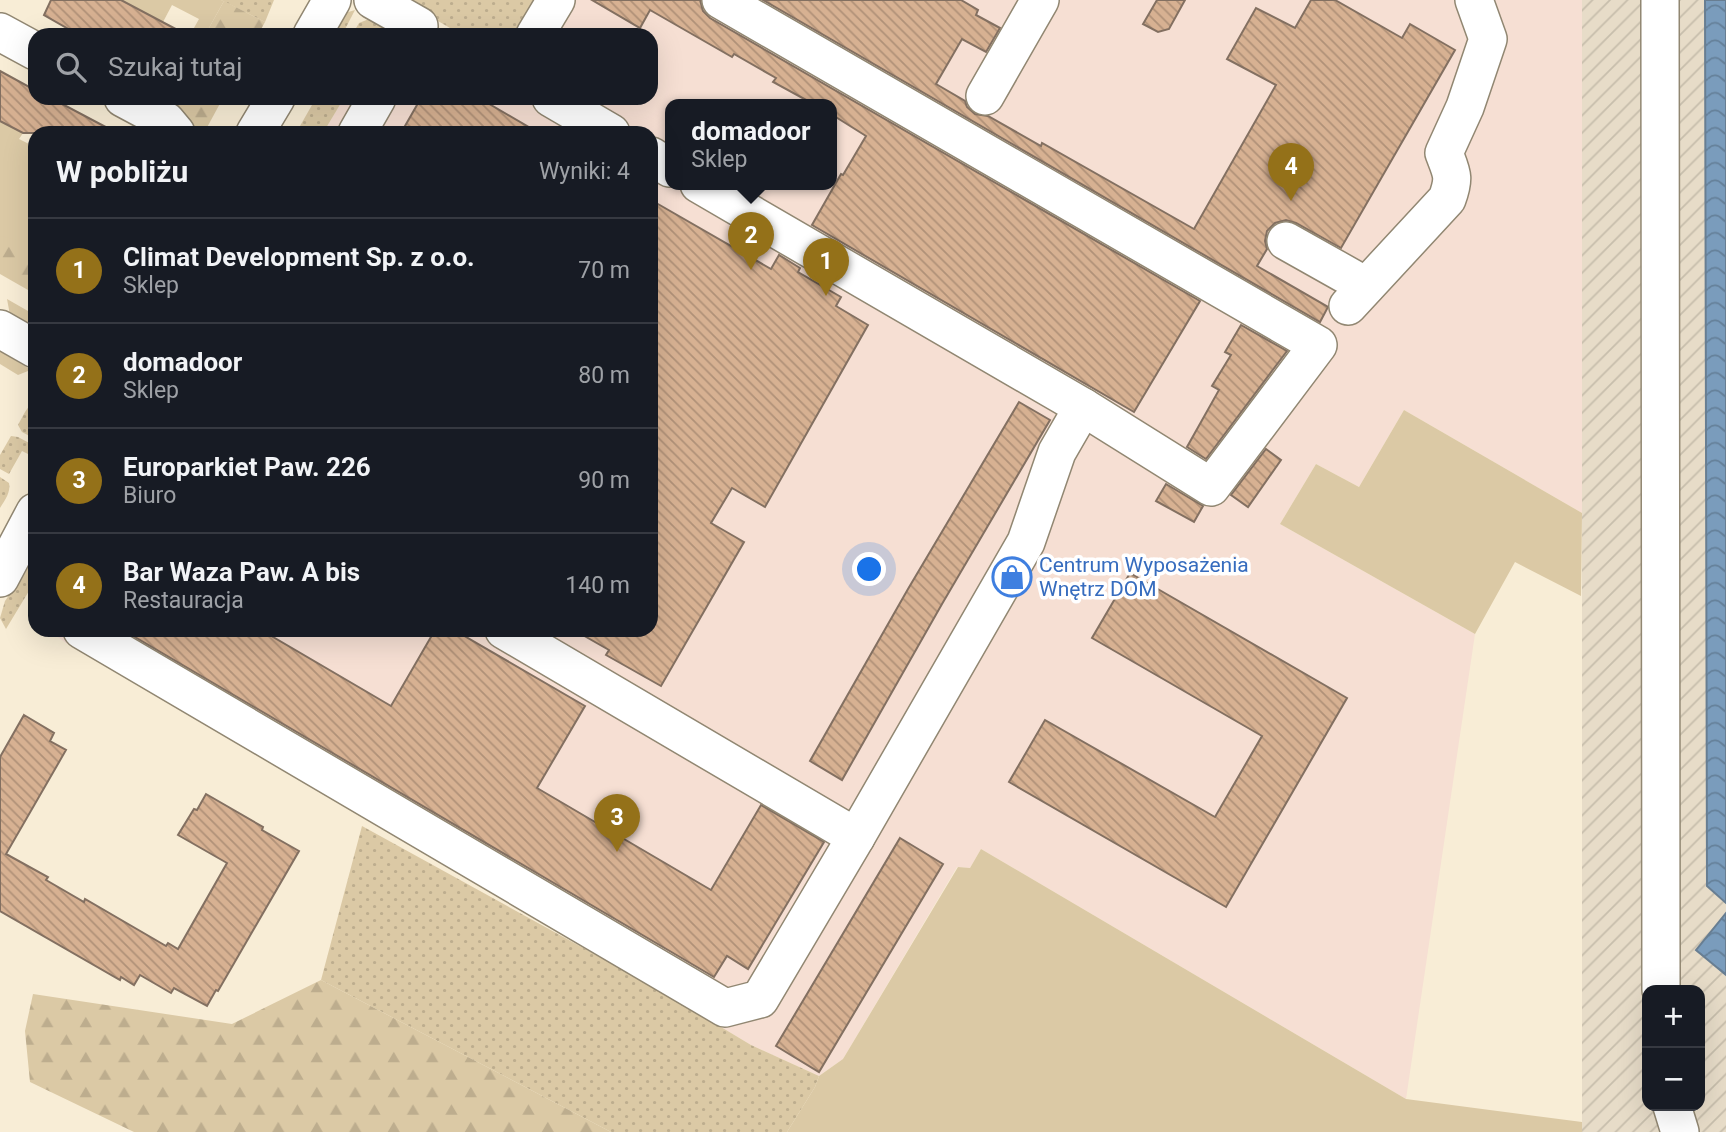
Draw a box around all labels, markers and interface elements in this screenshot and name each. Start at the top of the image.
search box [28,28,658,105]
icon: search [52,48,90,86]
text: Szukaj tutaj [108,52,242,82]
popup [665,99,837,190]
text: domadoor [691,116,811,146]
pin: 4 [1268,143,1314,201]
text: Sklep [691,146,747,173]
text: W pobliżu [56,154,188,189]
text: Wyniki: 4 [539,158,630,185]
pin: 2 [728,212,774,270]
pin: 1 [803,238,849,296]
text: Climat Development Sp. z o.o. [123,242,475,272]
text: 1 [72,257,86,284]
text: 70 m [578,257,630,284]
text: Sklep [123,272,179,299]
text: domadoor [123,347,242,377]
text: 2 [72,362,86,389]
text: 80 m [578,362,630,389]
text: Sklep [123,377,179,404]
text: Europarkiet Paw. 226 [123,452,371,482]
text: 3 [72,467,86,494]
text: 90 m [578,467,630,494]
text: Biuro [123,482,176,509]
your location [852,552,886,586]
place label: Centrum Wyposażenia Wnętrz DOM [1039,553,1249,601]
shop icon: Centrum Wyposażenia Wnętrz DOM [991,556,1033,598]
text: Bar Waza Paw. A bis [123,557,360,587]
text: 4 [72,572,86,599]
text: 140 m [565,572,630,599]
text: Restauracja [123,587,244,614]
pin: 3 [594,794,640,852]
map controls [1642,985,1705,1111]
button: + [1642,985,1705,1048]
button: − [1642,1048,1705,1111]

